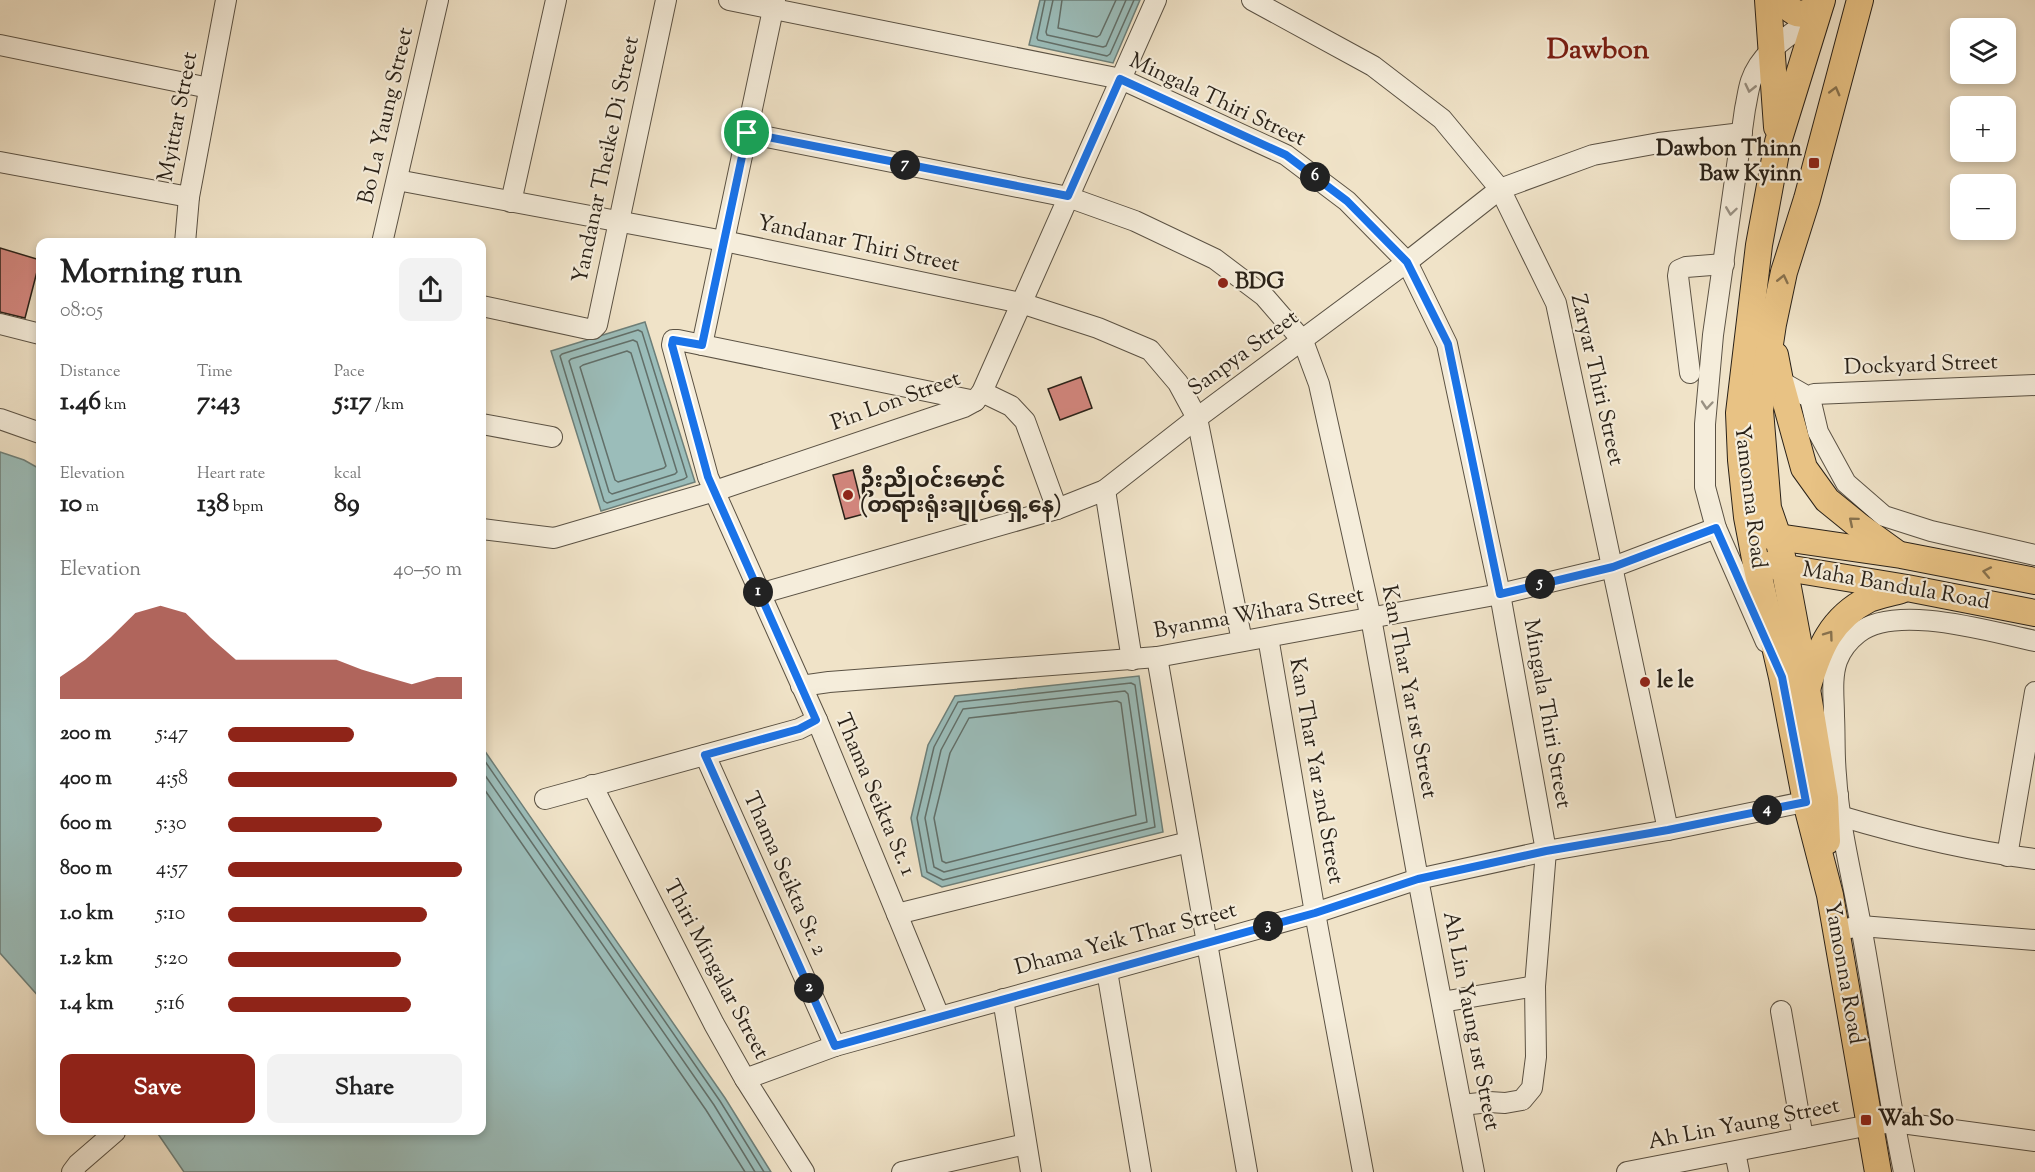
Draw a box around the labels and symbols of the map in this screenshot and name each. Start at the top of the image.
street label: Bo La Yaung Street [351,24,423,207]
district label: Dawbon [1547,31,1650,71]
street label: Yandanar Theike Di Street [565,33,649,286]
street label: Mingala Thiri Street [1123,46,1311,156]
street label: Myittar Street [151,49,207,185]
one-way arrow [1744,83,1757,93]
one-way arrow [1828,86,1841,96]
pin [721,107,772,158]
place label: Dawbon Thinn Baw Kyinn [1656,134,1802,191]
pin: 7 [890,150,920,180]
marker: Dawbon Thinn Baw Kyinn [1807,156,1821,170]
pin: 6 [1300,162,1330,192]
one-way arrow [1726,207,1738,216]
street label: Yandanar Thiri Street [754,208,963,282]
place label: BDG [1235,267,1284,299]
one-way arrow [1776,274,1789,284]
marker: BDG [1216,276,1230,290]
street label: Zaryar Thiri Street [1561,291,1631,469]
street label: Sanpya Street [1182,303,1306,405]
street label: Dockyard Street [1844,347,1999,385]
street label: Pin Lon Street [827,364,966,440]
one-way arrow [1701,400,1714,409]
street label: Yamonna Road [1724,423,1774,571]
place label: ဦးညိုဝင်းမောင် (တရားရုံးချုပ်ရှေ့နေ) [860,464,1061,523]
marker: ဦးညိုဝင်းမောင် (တရားရုံးချုပ်ရှေ့နေ) [841,488,855,502]
one-way arrow [1849,518,1860,529]
street label: Maha Bandula Road [1800,555,1992,619]
one-way arrow [1982,566,1992,579]
pin: 5 [1525,569,1555,599]
pin: 1 [743,577,773,607]
street label: Byanma Wihara Street [1151,580,1367,648]
street label: Kan Thar Yar 1st Street [1372,582,1444,802]
street label: Mingala Thiri Street [1514,617,1578,812]
one-way arrow [1822,631,1833,642]
street label: Kan Thar Yar 2nd Street [1279,656,1351,887]
place label: le le [1657,666,1694,698]
marker: le le [1638,675,1652,689]
street label: Thama Seikta St. 1 [825,709,923,882]
street label: Thama Seikta St. 2 [733,787,835,961]
pin: 4 [1752,795,1782,825]
street label: Thiri Mingalar Street [654,874,776,1066]
street label: Dhama Yeik Thar Street [1012,895,1241,985]
street label: Yamonna Road [1815,899,1871,1047]
street label: Ah Lin Yaung 1st Street [1433,909,1507,1134]
pin: 3 [1253,911,1283,941]
pin: 2 [794,973,824,1003]
street label: Ah Lin Yaung Street [1646,1091,1843,1159]
place label: Wah So [1878,1104,1954,1136]
marker: Wah So [1859,1113,1873,1127]

